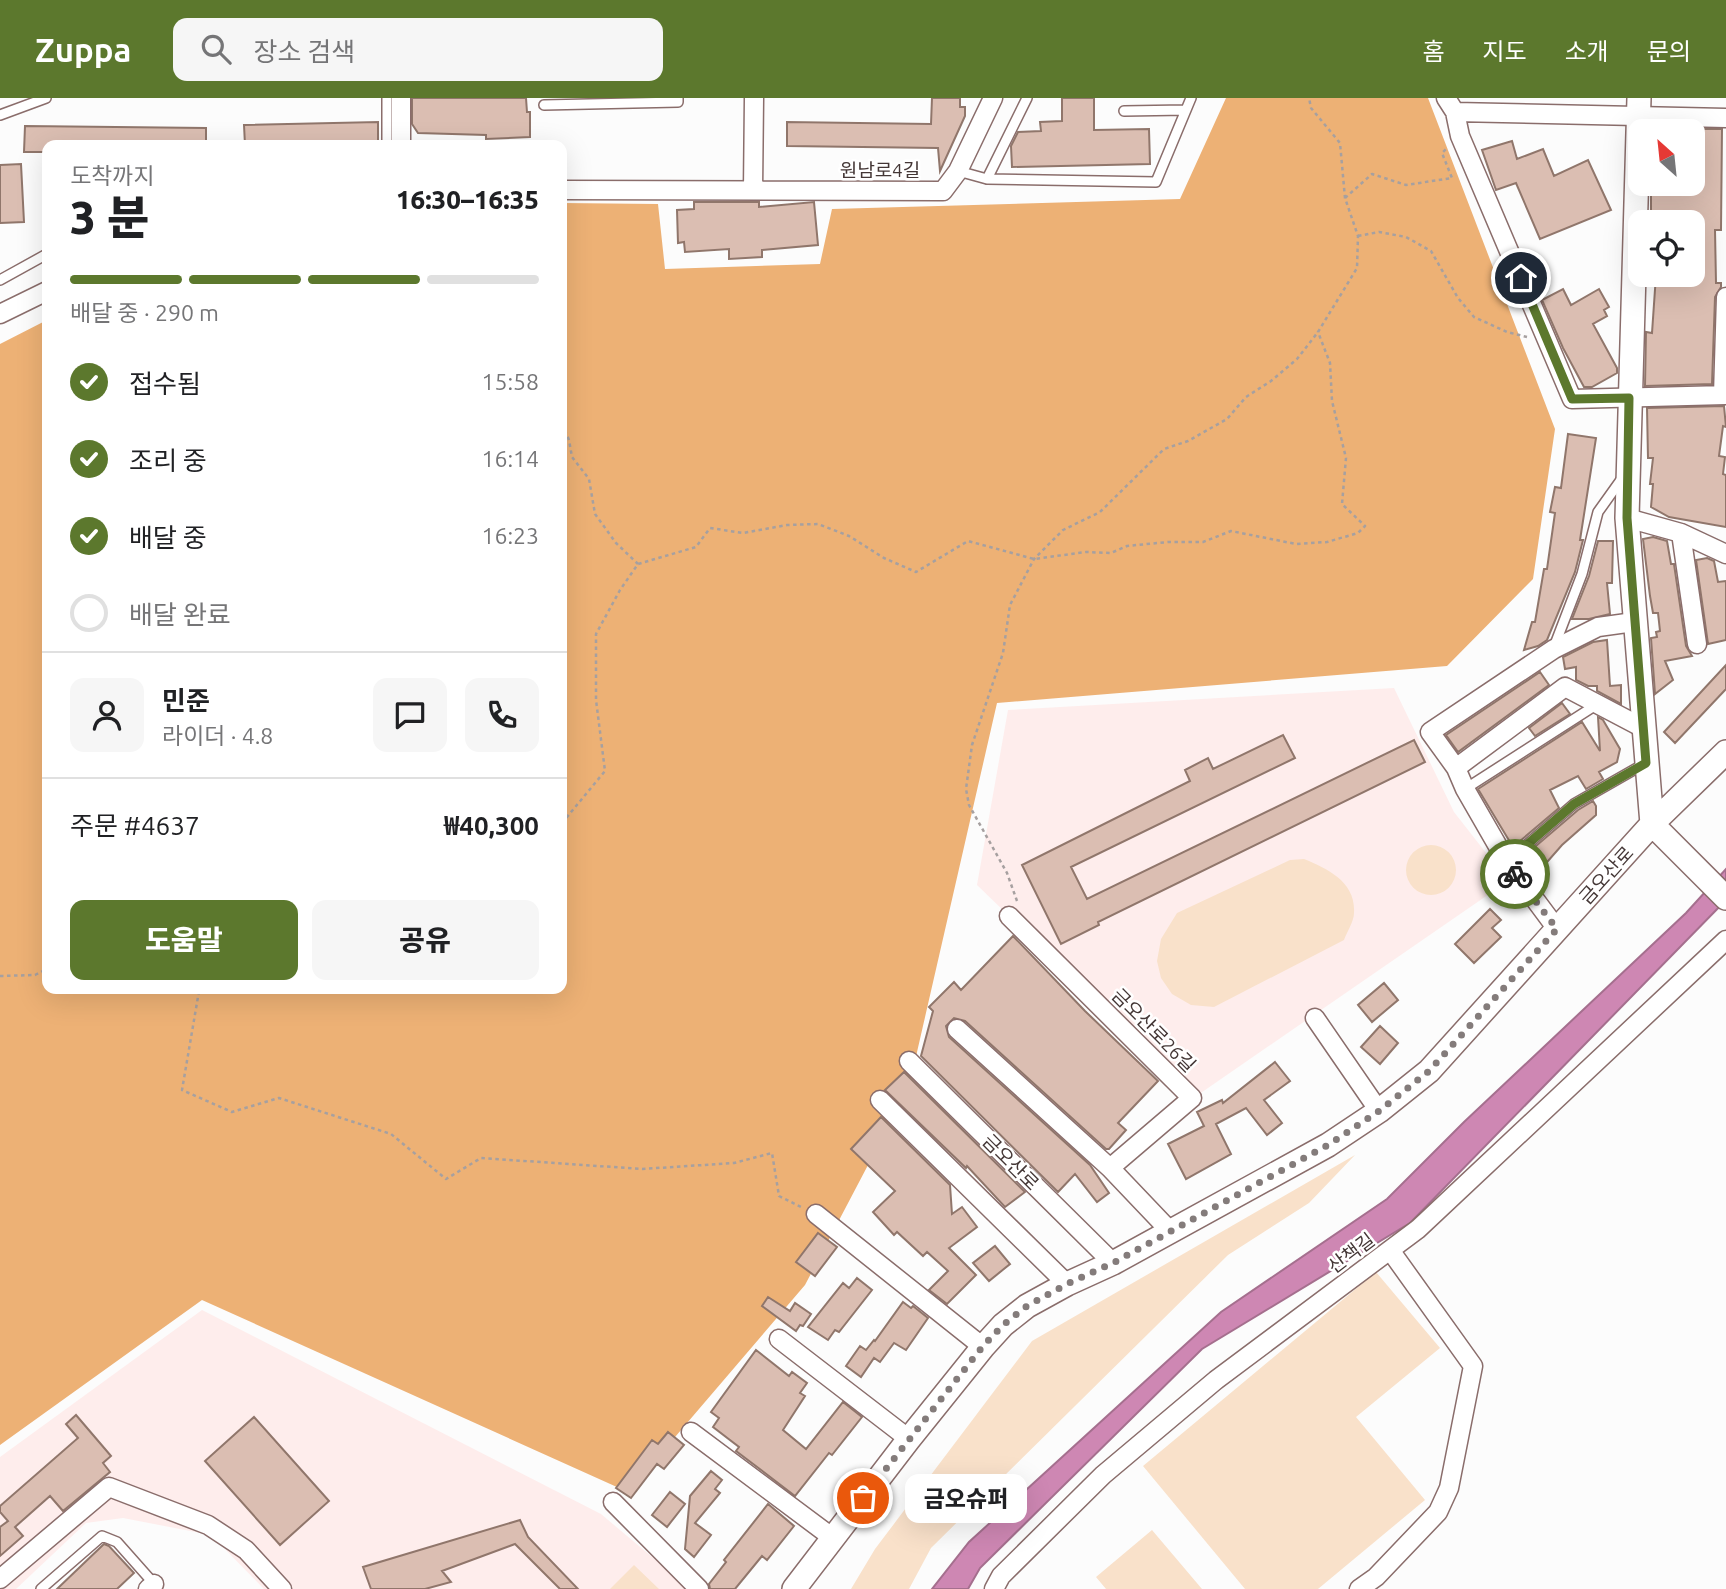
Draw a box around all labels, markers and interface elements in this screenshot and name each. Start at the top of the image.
search box [173,18,663,81]
icon: search [197,30,235,68]
text: Zuppa [35,31,131,68]
text: 장소 검색 [253,37,355,66]
text: 홈 [1422,38,1444,65]
text: 지도 [1482,38,1527,65]
text: 소개 [1565,38,1609,65]
text: 문의 [1647,38,1691,65]
north arrow [1628,119,1704,196]
map controls [1628,119,1705,287]
street label: 원남로4길 [840,159,920,181]
text: 도착까지 [70,163,155,188]
text: 16:30–16:35 [396,185,539,214]
text: 3 분 [70,191,149,243]
button: locate [1628,210,1705,287]
pin [1491,248,1551,308]
icon: home [1502,259,1540,297]
text: 배달 중 · 290 m [70,300,219,325]
icon: check [70,363,108,401]
text: 접수됨 [129,369,201,398]
text: 15:58 [481,369,539,394]
icon: check [70,440,108,478]
text: 조리 중 [129,446,207,475]
text: 16:14 [481,446,539,471]
icon: check [70,517,108,555]
text: 배달 중 [129,523,207,552]
text: 16:23 [481,523,539,548]
text: 배달 완료 [129,600,231,629]
button: person [70,678,144,752]
button: chat [373,678,447,752]
button: phone [465,678,539,752]
text: 민준 [162,686,210,715]
text: 라이더 · 4.8 [162,723,273,748]
text: 주문 #4637 [70,811,200,840]
text: ₩40,300 [444,811,539,840]
courier [1480,839,1550,909]
street label: 금오산로 [1574,842,1638,908]
icon: bike [1496,855,1534,893]
button: 도움말 [70,900,298,980]
button: 공유 [312,900,539,980]
street label: 금오산로26길 [1108,984,1200,1076]
street label: 금오산로 [979,1130,1043,1194]
street label: 산책길 [1323,1228,1379,1278]
pin [833,1468,893,1528]
callout: 금오슈퍼 [905,1474,1028,1522]
icon: bag [844,1479,882,1517]
text: 금오슈퍼 [924,1486,1008,1511]

